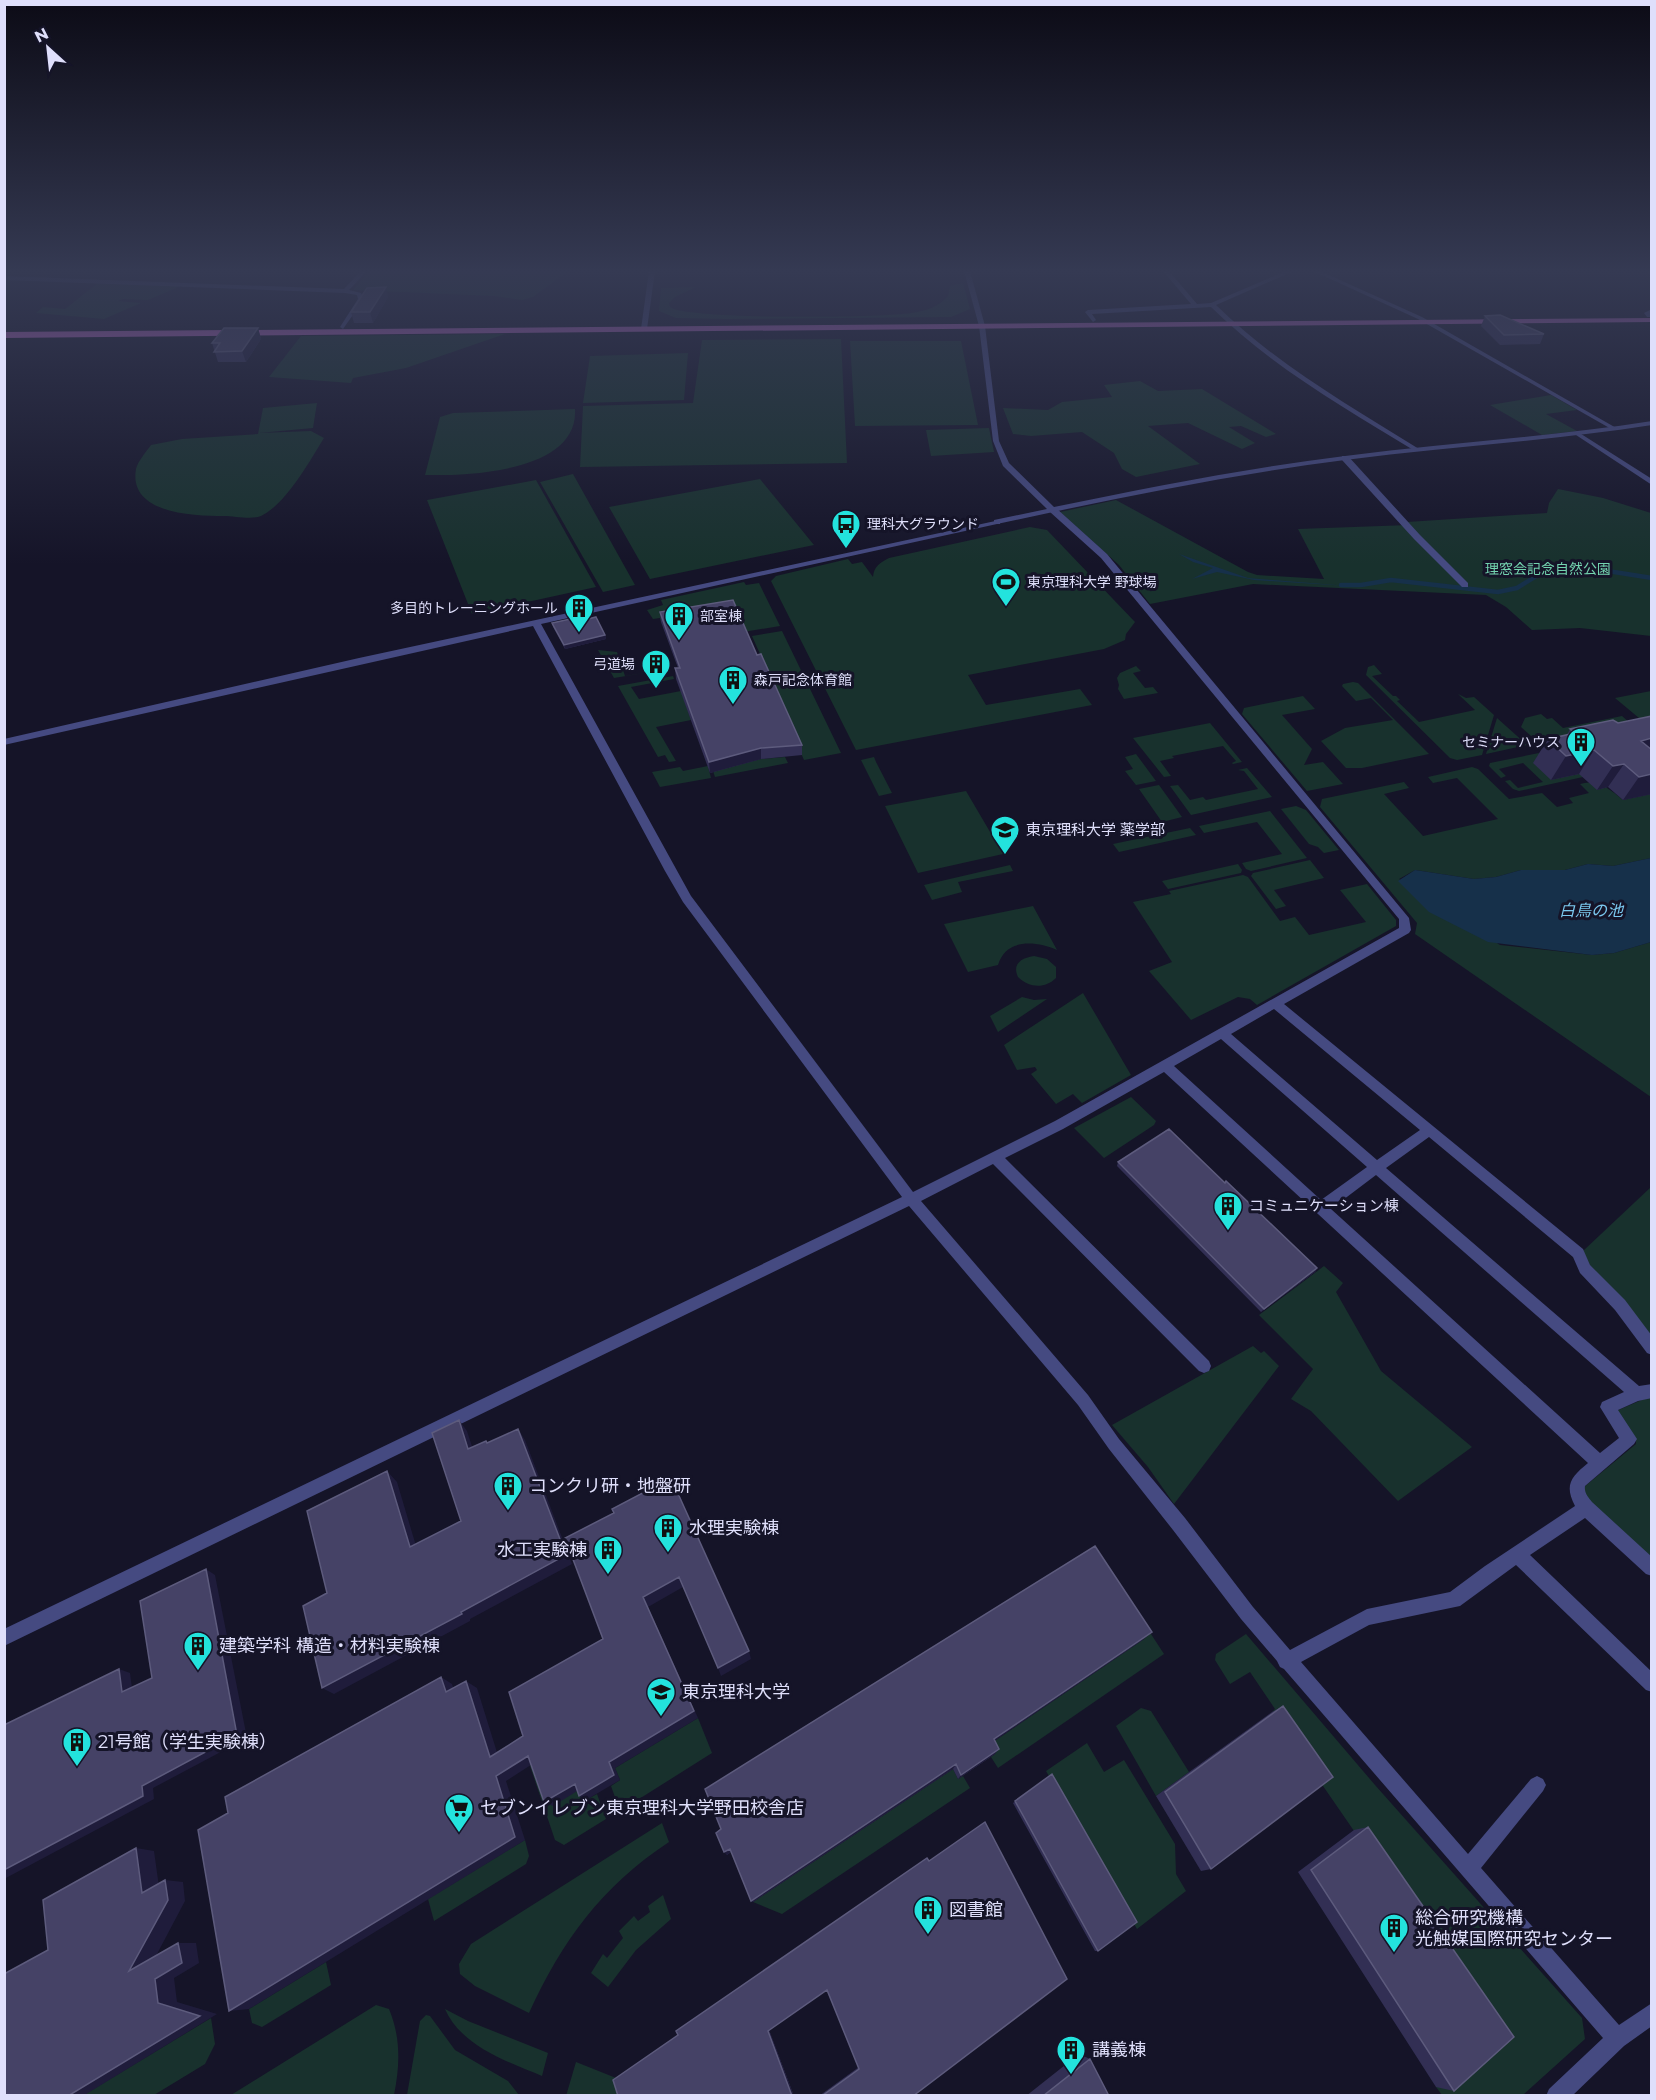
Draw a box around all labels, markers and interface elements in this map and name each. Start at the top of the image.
north arrow [18,18,78,78]
text: N [31,24,51,46]
bus stop icon: 理科大グラウンド [830,508,862,550]
place label: 理科大グラウンド [867,515,979,533]
park label: 理窓会記念自然公園 [1485,560,1611,578]
sports icon: 東京理科大学 野球場 [990,566,1022,608]
place label: 東京理科大学 野球場 [1027,573,1157,591]
building icon: 多目的トレーニングホール [563,592,595,634]
place label: 多目的トレーニングホール [390,599,558,617]
building icon: 部室棟 [663,600,695,642]
place label: 部室棟 [700,607,742,625]
building icon: 弓道場 [640,648,672,690]
place label: 弓道場 [593,655,635,673]
building icon: 森戸記念体育館 [717,664,749,706]
place label: 森戸記念体育館 [754,671,852,689]
building icon: セミナーハウス [1565,726,1597,768]
place label: セミナーハウス [1462,733,1560,751]
school or university icon: 東京理科大学 薬学部 [989,814,1021,856]
place label: 東京理科大学 薬学部 [1026,820,1165,839]
water label: 白鳥の池 [1559,901,1625,920]
building icon: コミュニケーション棟 [1212,1190,1244,1232]
place label: コミュニケーション棟 [1249,1196,1399,1215]
building icon: コンクリ研・地盤研 [492,1470,524,1512]
place label: コンクリ研・地盤研 [529,1475,691,1497]
building icon: 水理実験棟 [652,1512,684,1554]
place label: 水理実験棟 [689,1517,779,1539]
building icon: 水工実験棟 [592,1534,624,1576]
place label: 水工実験棟 [497,1539,587,1561]
building icon: 建築学科 構造・材料実験棟 [182,1630,214,1672]
place label: 建築学科 構造・材料実験棟 [219,1635,440,1657]
school or university icon: 東京理科大学 [645,1676,677,1718]
place label: 東京理科大学 [682,1681,790,1703]
building icon: 21号館（学生実験棟） [61,1726,93,1768]
place label: 21号館（学生実験棟） [98,1731,277,1753]
supermarket icon: セブンイレブン東京理科大学野田校舎店 [443,1792,475,1834]
place label: セブンイレブン東京理科大学野田校舎店 [480,1797,804,1819]
building icon: 図書館 [912,1894,944,1936]
place label: 図書館 [949,1899,1003,1921]
place label: 総合研究機構 光触媒国際研究センター [1415,1907,1613,1950]
building icon: 総合研究機構 光触媒国際研究センター [1378,1912,1410,1954]
building icon: 講義棟 [1055,2034,1087,2076]
place label: 講義棟 [1092,2039,1146,2061]

